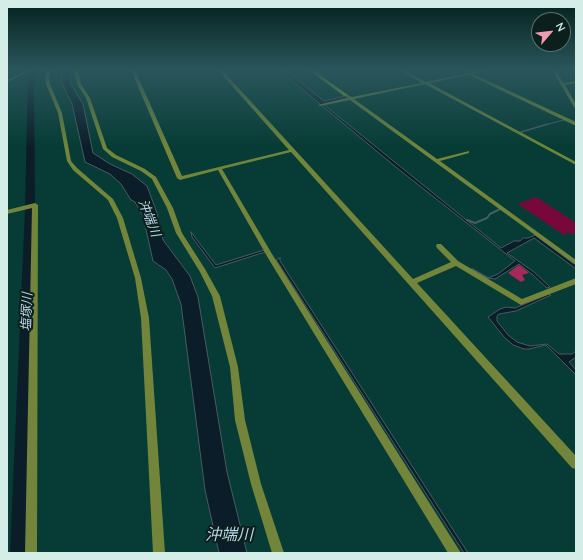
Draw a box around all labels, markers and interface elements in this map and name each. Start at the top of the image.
north arrow [531,12,571,52]
text: N [553,20,569,34]
water label: 沖端川 [135,197,163,239]
water label: 塩塚川 [19,292,35,332]
water label: 沖端川 [205,525,253,545]

